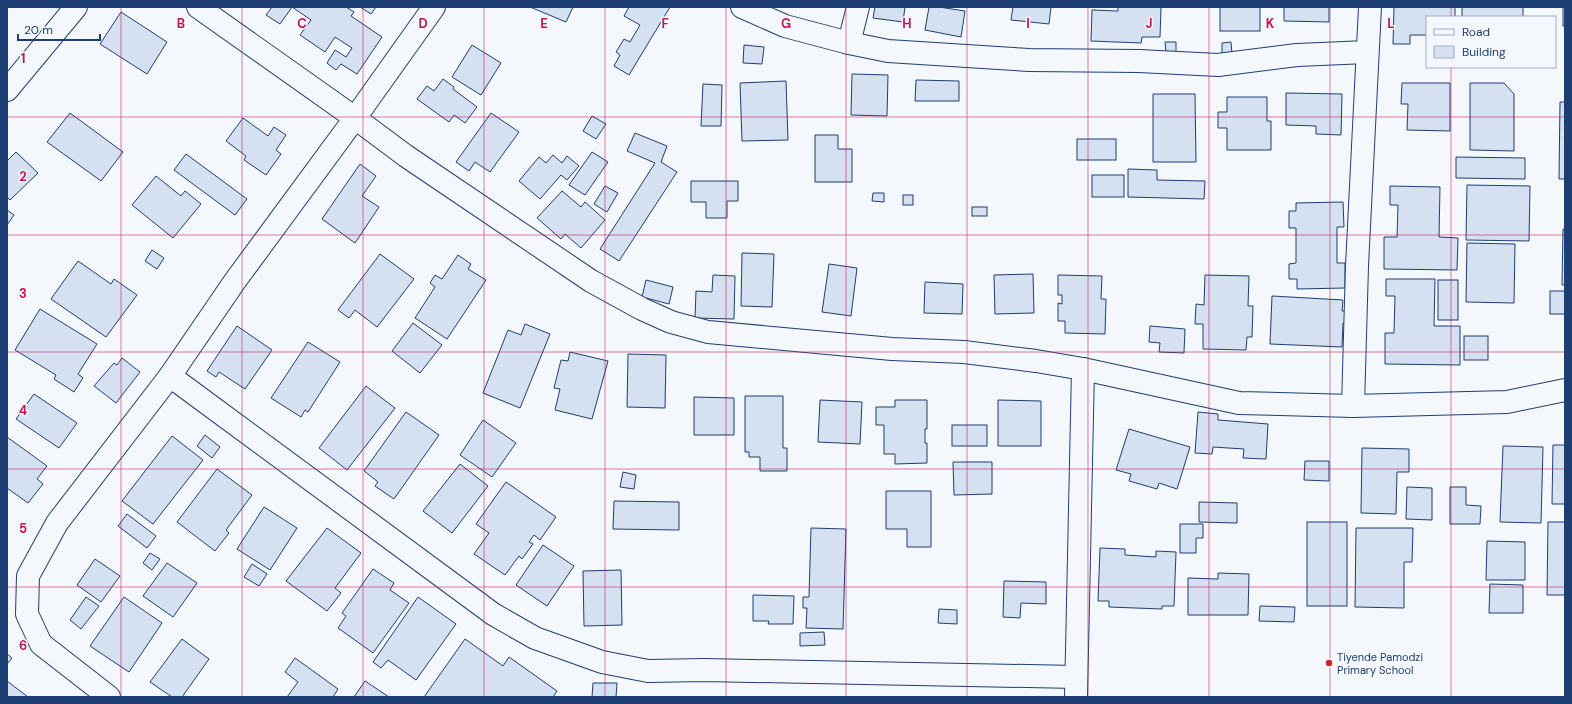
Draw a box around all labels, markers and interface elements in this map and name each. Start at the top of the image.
text: B [177,15,185,32]
text: C [297,15,307,32]
text: D [418,15,428,32]
text: E [540,15,548,32]
text: F [661,15,669,32]
text: G [781,15,791,32]
text: H [902,15,912,32]
text: I [1026,15,1030,32]
text: J [1145,15,1153,32]
text: K [1266,15,1275,32]
text: L [1387,15,1395,32]
scale bar [18,16,100,42]
legend [1426,16,1556,68]
text: 20 m [24,22,53,38]
text: Road [1462,24,1490,40]
text: Building [1462,44,1506,60]
text: 1 [21,50,25,67]
text: 2 [19,168,27,185]
text: 3 [19,285,27,302]
text: 4 [19,402,27,419]
text: 5 [19,520,27,537]
text: 6 [19,637,27,654]
place label: Tiyende Pamodzi Primary School [1337,650,1423,677]
marker: Tiyende Pamodzi Primary School [1324,658,1334,668]

